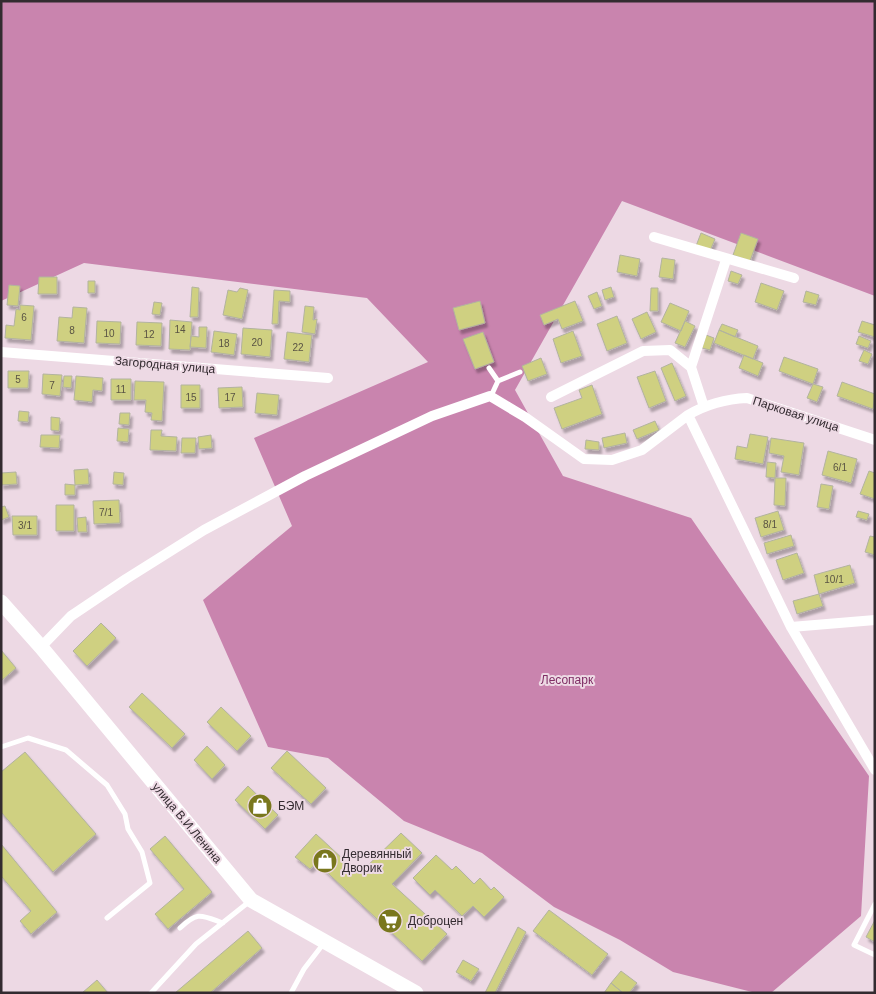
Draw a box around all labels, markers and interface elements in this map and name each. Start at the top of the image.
house number: 6 [21,312,27,323]
house number: 14 [174,324,186,335]
house number: 8 [69,325,75,336]
house number: 10 [103,328,115,339]
house number: 12 [143,329,155,340]
house number: 20 [251,337,263,348]
house number: 18 [218,338,230,349]
house number: 22 [292,342,304,353]
street label: Загородная улица [114,354,216,376]
house number: 5 [15,374,21,385]
house number: 7 [49,380,55,391]
house number: 11 [116,384,127,395]
house number: 15 [185,392,197,403]
house number: 17 [224,392,236,403]
street label: Парковая улица [751,393,841,435]
house number: 6/1 [833,462,847,473]
house number: 7/1 [99,507,113,518]
house number: 8/1 [763,519,777,530]
house number: 3/1 [18,520,32,531]
house number: 10/1 [824,574,844,585]
park label: Лесопарк [541,673,594,687]
street label: улица В.И.Ленина [149,780,225,866]
shop icon: БЭМ [247,793,273,819]
place label: БЭМ [278,799,304,813]
place label: Деревянный Дворик [342,847,411,875]
shop icon: Деревянный Дворик [312,848,338,874]
supermarket icon: Доброцен [377,908,403,934]
place label: Доброцен [408,914,463,928]

